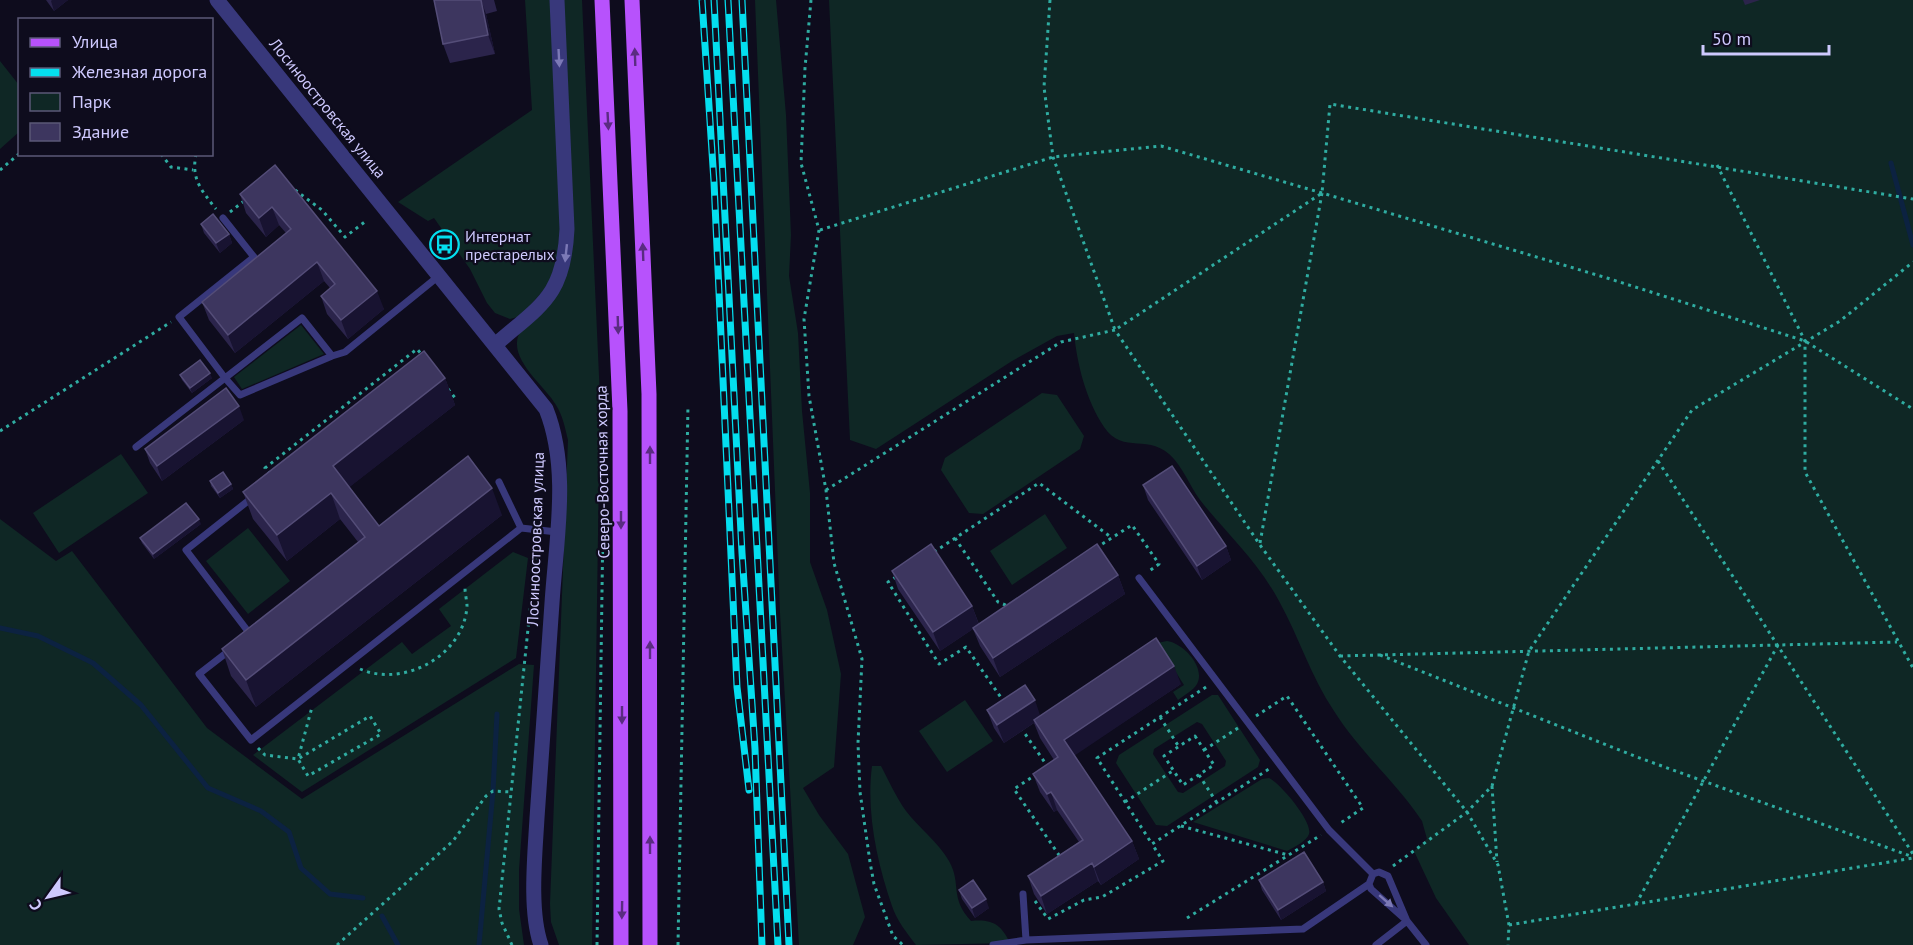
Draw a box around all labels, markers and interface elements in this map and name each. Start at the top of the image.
legend [18,18,213,156]
scale bar [1703,18,1829,56]
text: 50 m [1712,27,1751,50]
text: Улица [72,30,118,53]
street label: Лосиноостровская улица [265,33,391,182]
one-way arrow [630,47,639,66]
one-way arrow [555,49,564,68]
text: Железная дорога [71,60,207,83]
text: Парк [72,90,112,113]
one-way arrow [604,112,613,131]
text: Здание [72,120,129,143]
place label: Интернат престарелых [465,226,555,264]
bus stop icon: Интернат престарелых [428,229,460,261]
one-way arrow [638,242,647,261]
one-way arrow [561,244,570,263]
one-way arrow [613,315,622,334]
street label: Северо-Восточная хорда [590,385,614,559]
one-way arrow [645,445,654,464]
street label: Лосиноостровская улица [522,452,548,627]
one-way arrow [616,510,626,529]
one-way arrow [645,640,655,659]
one-way arrow [617,705,627,724]
one-way arrow [645,835,655,854]
north arrow [18,867,78,927]
one-way arrow [1378,894,1393,908]
text: С [25,896,46,915]
one-way arrow [617,900,627,919]

